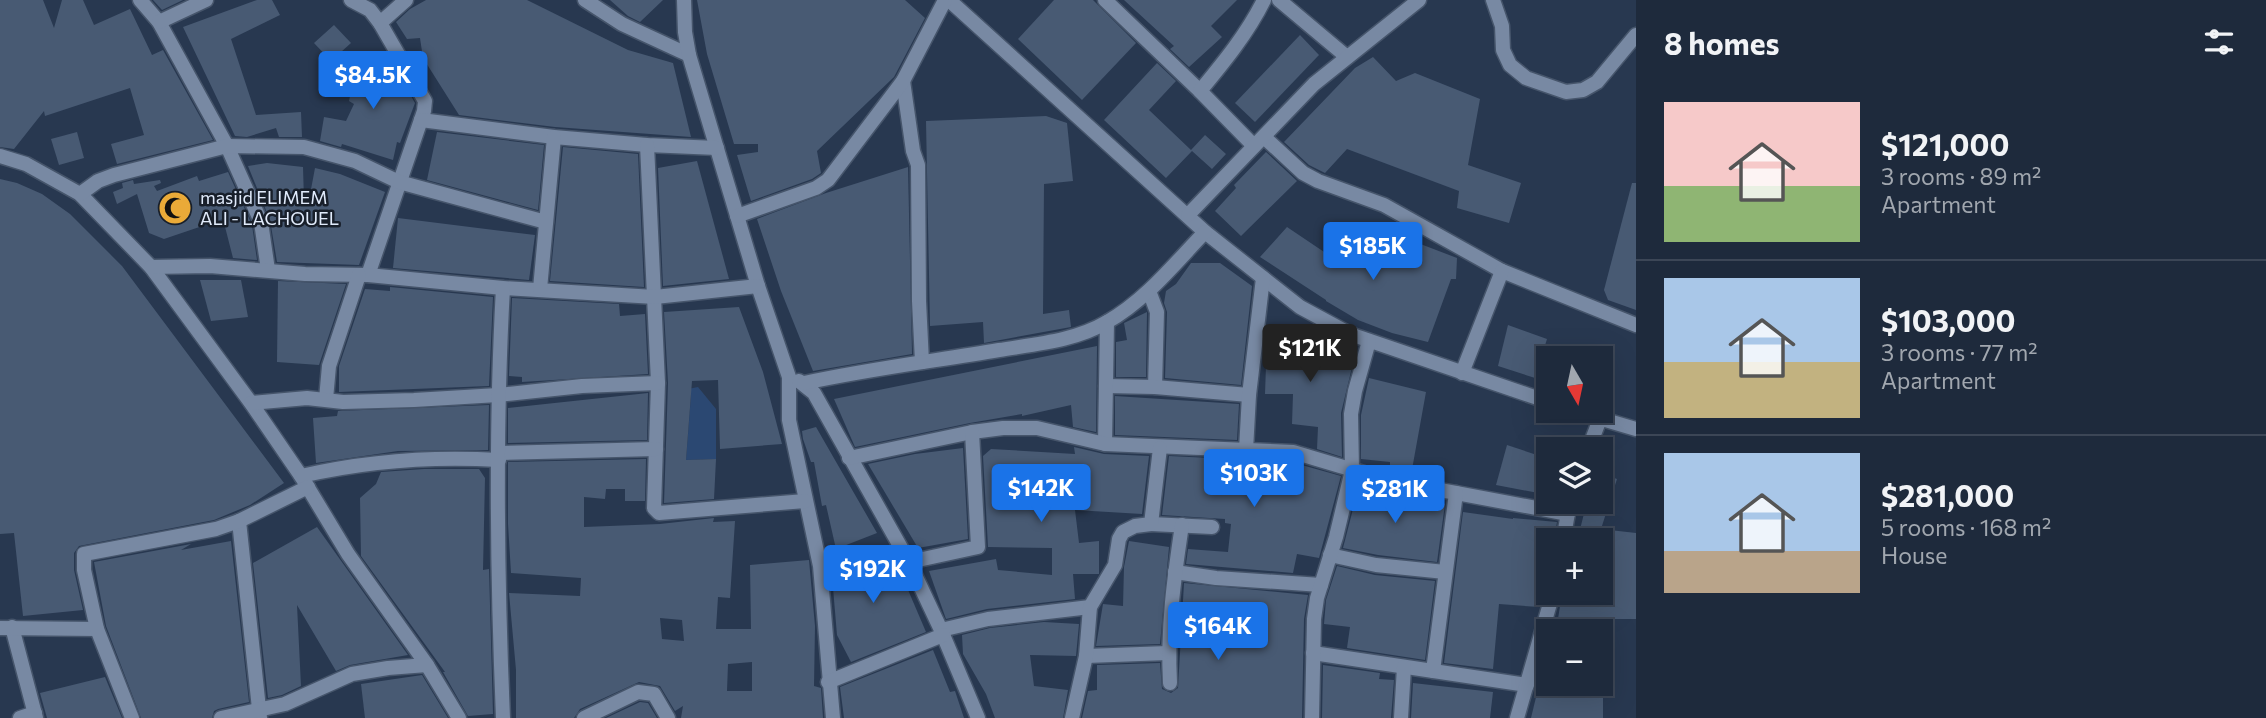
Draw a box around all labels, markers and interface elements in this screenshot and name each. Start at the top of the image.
icon: filters [2200,23,2238,61]
text: 8 homes [1664,24,1780,61]
pin: $84.5K [316,52,430,111]
text: $84.5K [334,60,412,88]
text: $121,000 [1881,125,2009,162]
icon: home [1720,130,1804,214]
text: 3 rooms · 89 m² [1881,162,2041,190]
place label: masjid ELIMEM ALI - LACHOUEL [200,186,339,229]
mosque icon: masjid ELIMEM ALI - LACHOUEL [156,189,194,227]
text: Apartment [1881,190,1996,218]
pin: $185K [1324,222,1422,282]
text: $185K [1339,231,1407,259]
text: $103,000 [1881,301,2016,338]
icon: home [1720,306,1804,390]
pin: $121K [1261,324,1359,384]
text: $121K [1278,333,1342,361]
text: 3 rooms · 77 m² [1881,338,2038,366]
north arrow [1536,346,1614,424]
map controls [1536,346,1613,696]
text: Apartment [1881,366,1996,394]
button: layers [1536,437,1613,514]
pin: $103K [1205,449,1303,509]
text: $103K [1220,458,1288,486]
pin: $142K [992,464,1090,524]
pin: $281K [1346,466,1444,525]
text: $142K [1008,473,1074,501]
text: $281K [1362,474,1428,502]
text: $281,000 [1881,476,2014,513]
icon: home [1720,481,1804,565]
text: 5 rooms · 168 m² [1881,513,2051,541]
button: + [1536,528,1613,605]
text: House [1881,541,1947,569]
pin: $192K [824,546,922,605]
text: $192K [840,554,906,582]
pin: $164K [1169,602,1267,662]
text: $164K [1184,611,1252,639]
button: − [1536,619,1613,696]

